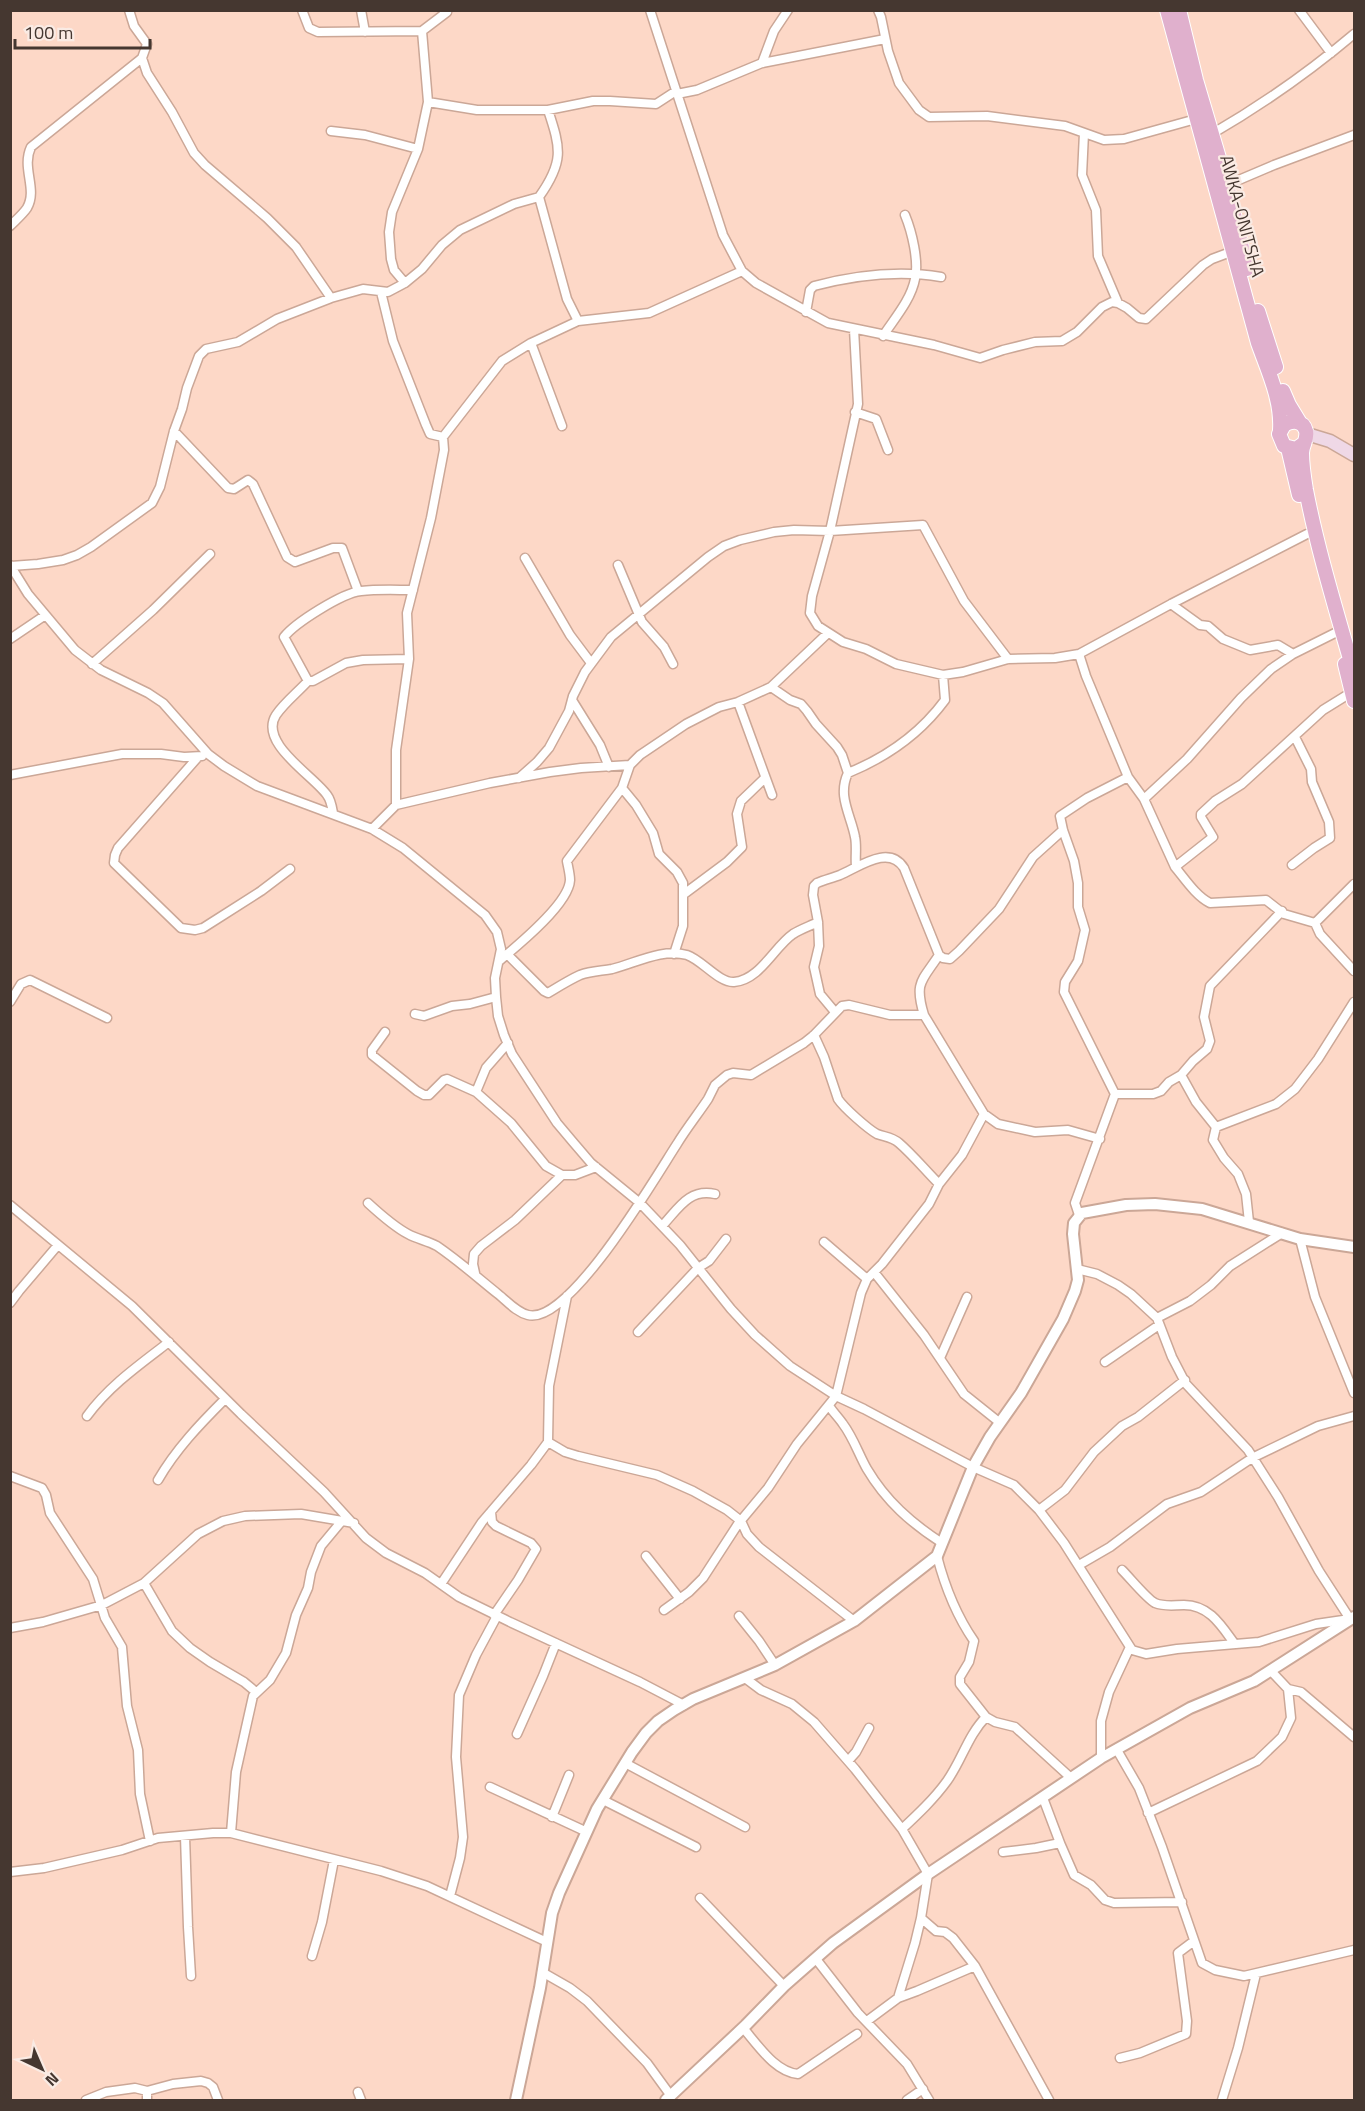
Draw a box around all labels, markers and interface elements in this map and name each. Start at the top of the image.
scale bar [15,12,150,50]
text: 100 m [24,19,73,46]
street label: AWKA-ONITSHA [1213,152,1272,280]
north arrow [12,2039,72,2099]
text: N [40,2067,65,2092]

